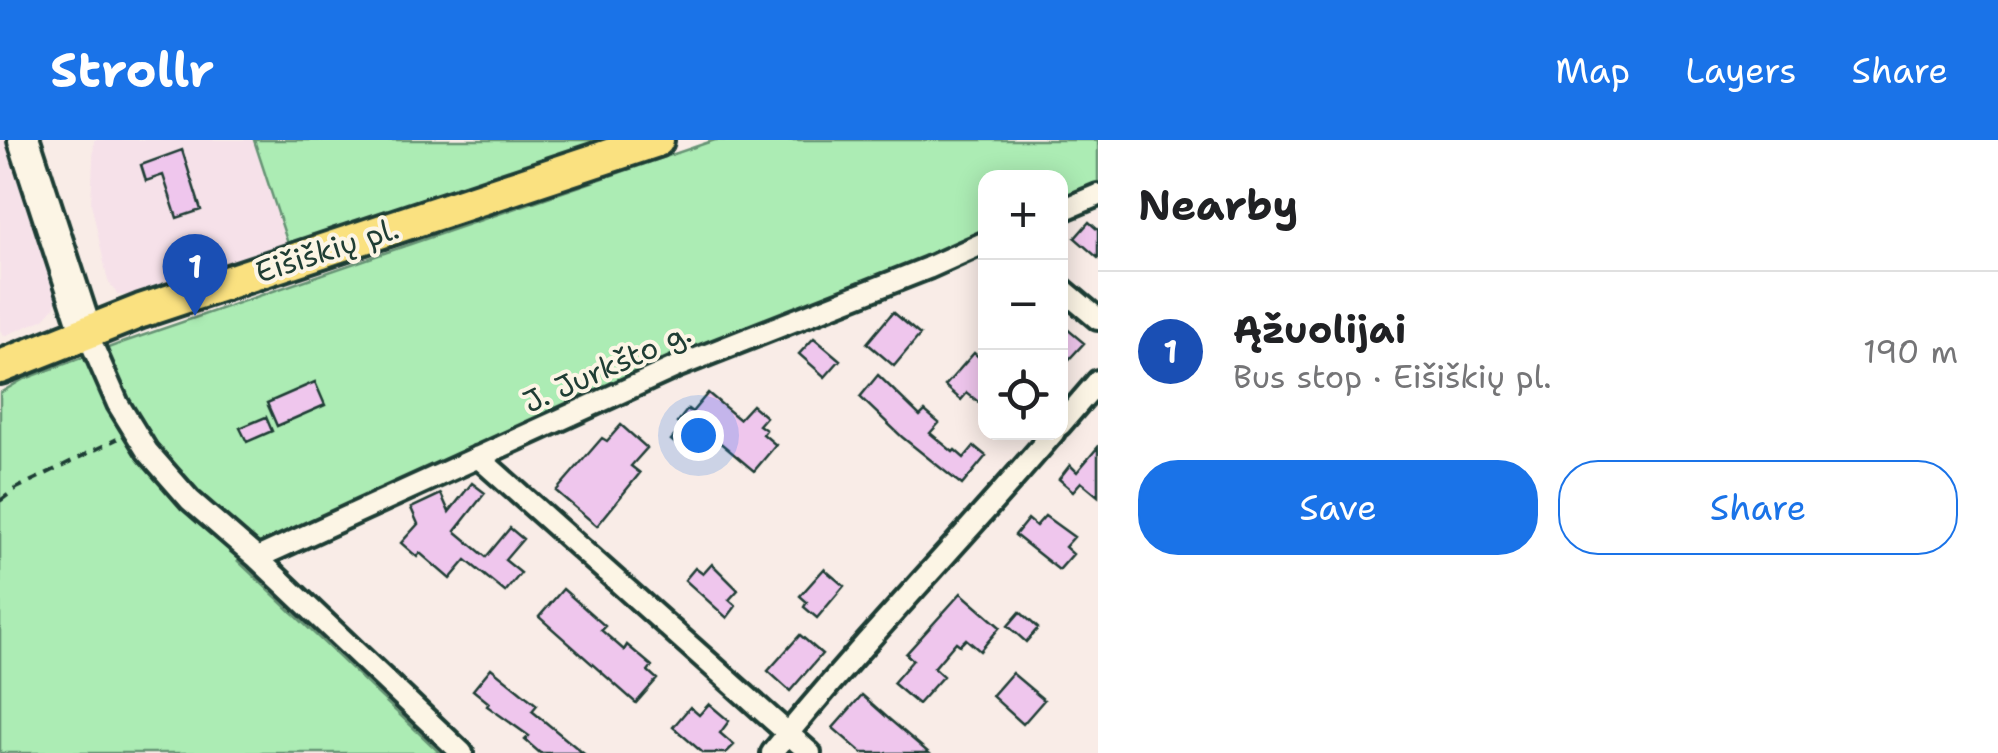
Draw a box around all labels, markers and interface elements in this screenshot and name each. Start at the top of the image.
text: Strollr [50,38,214,102]
text: Map [1555,47,1630,94]
text: Layers [1685,47,1797,94]
text: Share [1852,47,1948,94]
map controls [978,170,1068,440]
button: + [978,170,1068,260]
text: Nearby [1138,177,1298,233]
street label: Eišiškių pl. [250,208,404,292]
pin: 1 [162,234,228,316]
button: − [978,260,1068,350]
text: Ąžuolijai [1233,304,1406,355]
street label: J. Jurkšto g. [517,312,697,422]
text: 1 [1163,330,1178,373]
text: 190 m [1863,330,1958,373]
button: locate [978,350,1068,440]
text: Bus stop · Eišiškių pl. [1233,355,1552,398]
your location [673,410,724,461]
button: Save [1138,460,1538,555]
button: Share [1558,460,1958,555]

